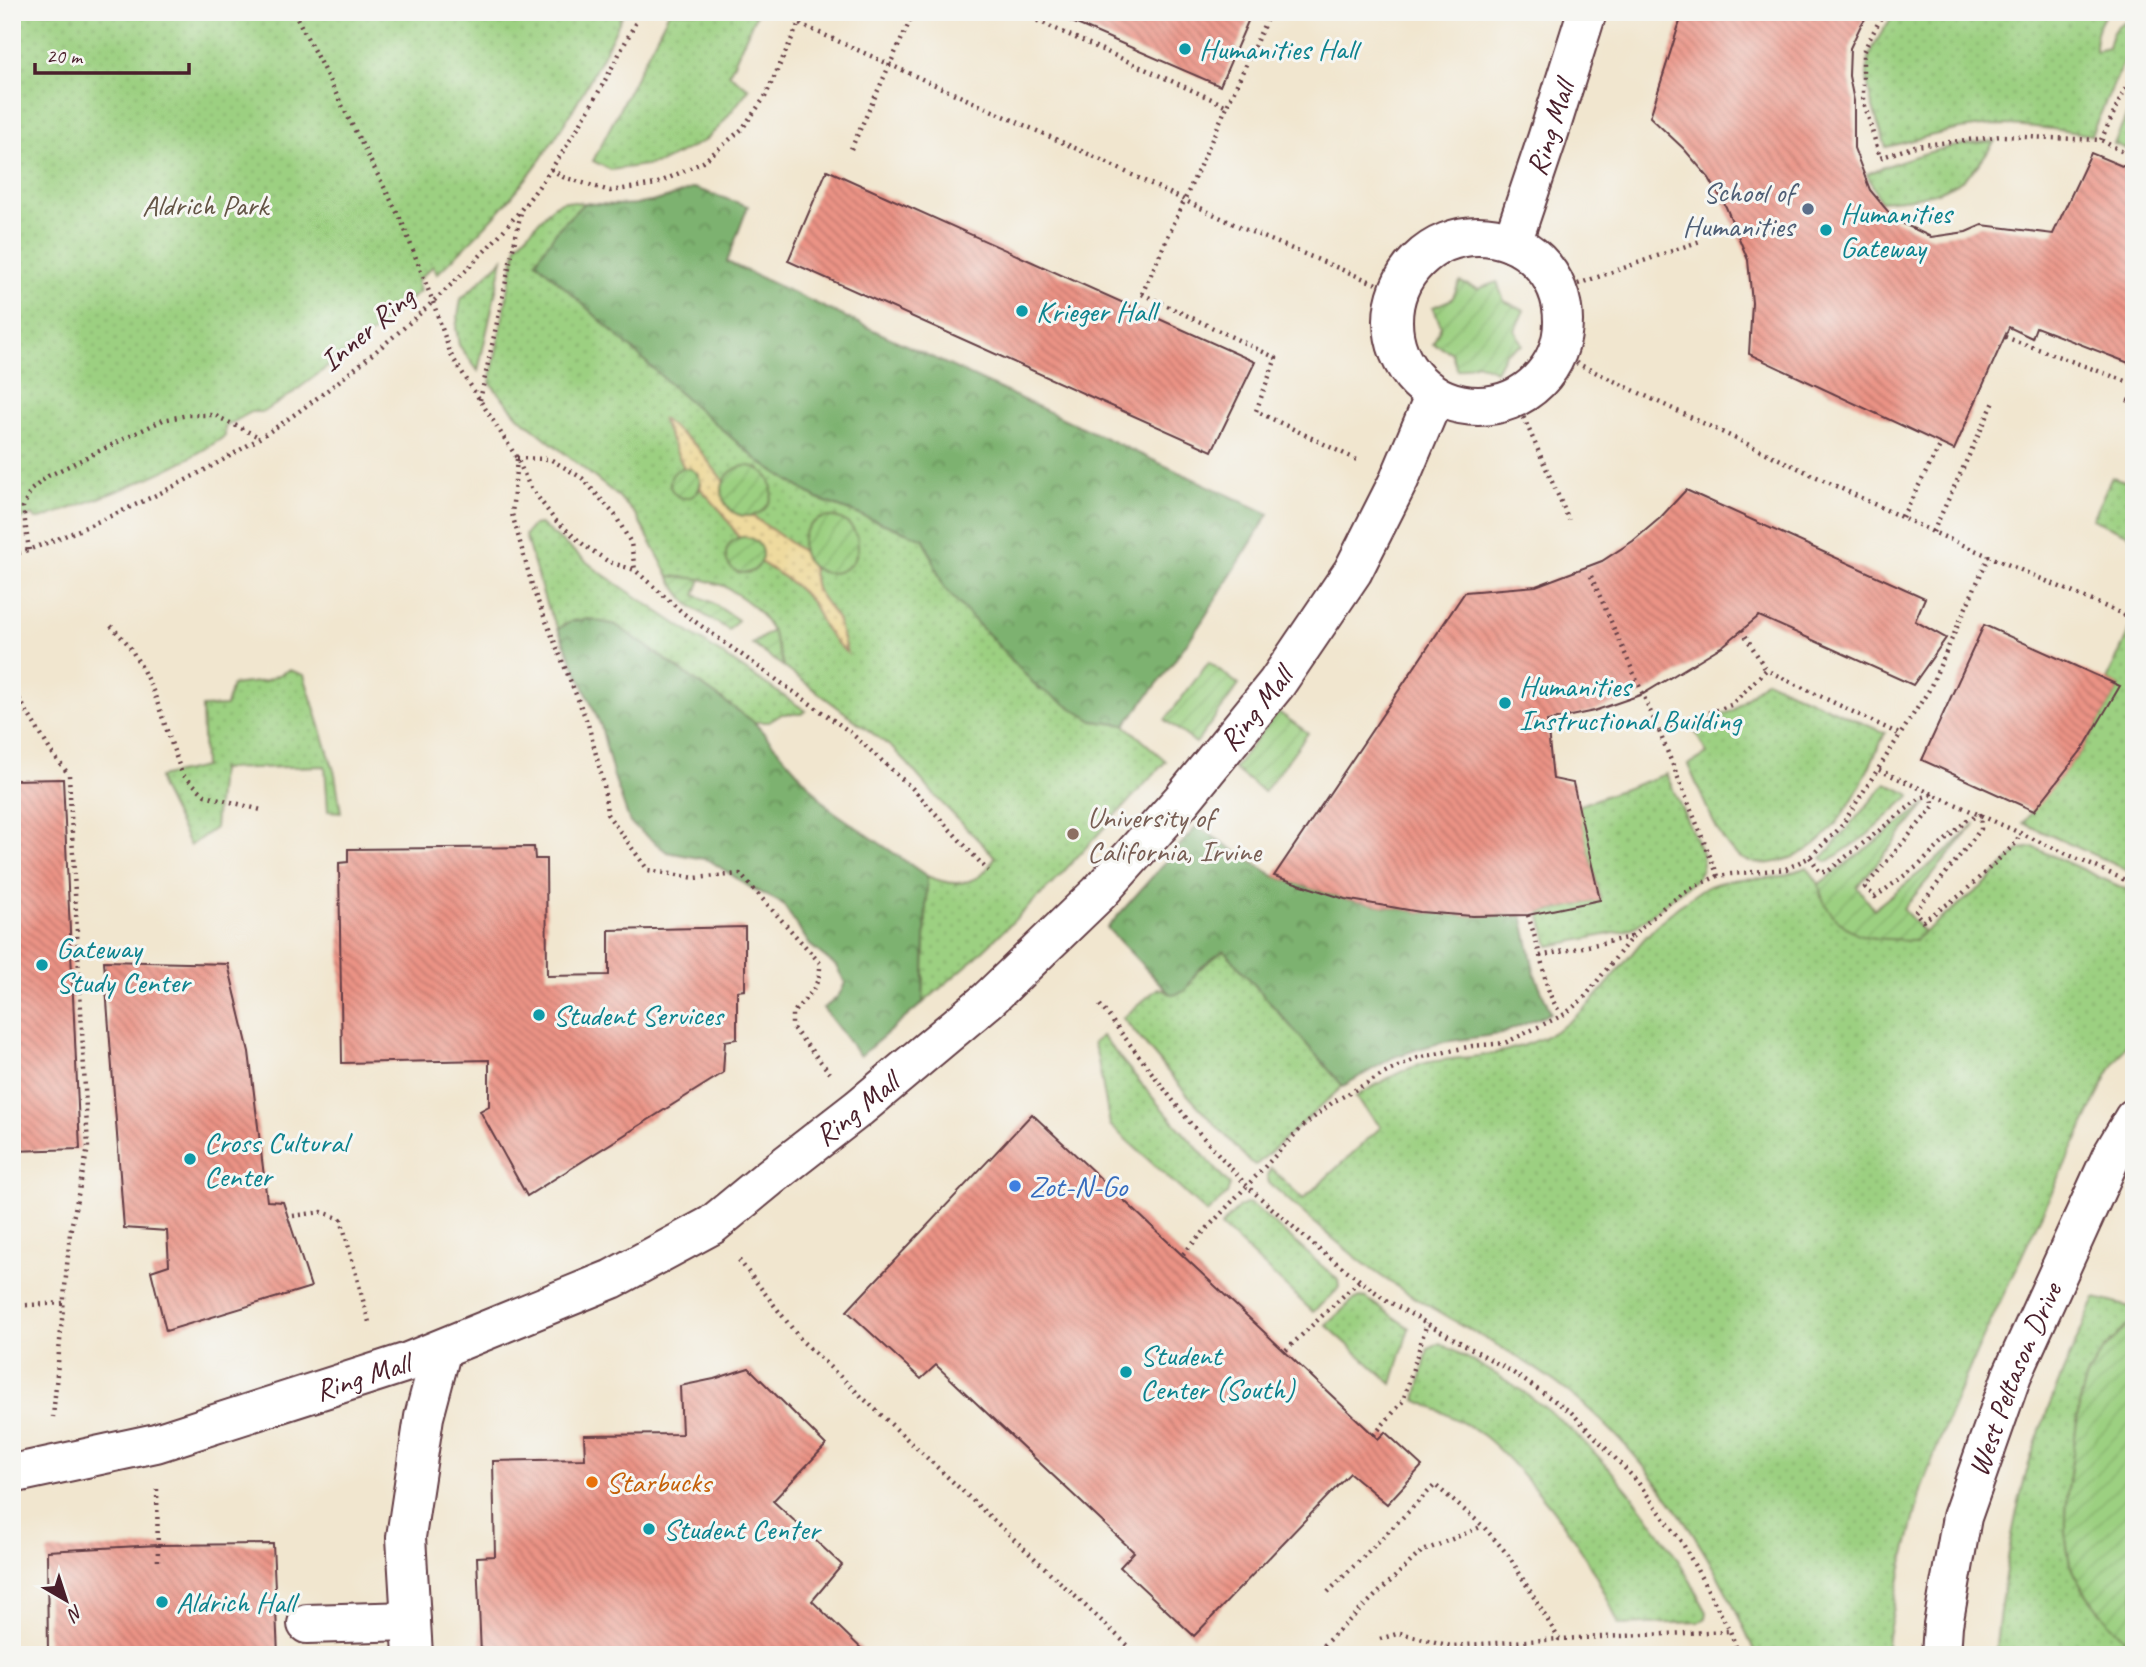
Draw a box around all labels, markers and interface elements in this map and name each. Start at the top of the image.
place label: Humanities Hall [1199,30,1362,68]
scale bar [35,32,189,76]
marker: Humanities Hall [1177,41,1193,57]
text: 20 m [46,43,84,69]
street label: Ring Mall [1517,72,1585,180]
place label: School of Humanities [1683,173,1800,245]
park label: Aldrich Park [142,186,270,224]
place label: Humanities Gateway [1840,194,1954,266]
marker: School of Humanities [1800,201,1816,217]
marker: Humanities Gateway [1818,222,1834,238]
street label: Inner Ring [312,277,424,380]
place label: Krieger Hall [1036,292,1161,330]
marker: Krieger Hall [1014,303,1030,319]
street label: Ring Mall [1211,656,1304,759]
place label: Humanities Instructional Building [1519,667,1743,739]
marker: Humanities Instructional Building [1497,695,1513,711]
place label: University of California, Irvine [1087,798,1263,870]
marker: University of California, Irvine [1065,826,1081,842]
place label: Gateway Study Center [56,929,192,1001]
marker: Gateway Study Center [34,957,50,973]
place label: Student Services [553,996,726,1034]
marker: Student Services [531,1007,547,1023]
street label: Ring Mall [807,1061,910,1154]
place label: Cross Cultural Center [204,1123,353,1195]
marker: Cross Cultural Center [182,1151,198,1167]
place label: Zot-N-Go [1029,1167,1128,1205]
marker: Zot-N-Go [1007,1178,1023,1194]
street label: West Peltason Drive [1959,1275,2071,1481]
place label: Student Center (South) [1140,1336,1297,1408]
street label: Ring Mall [310,1342,419,1410]
marker: Student Center (South) [1118,1364,1134,1380]
place label: Starbucks [606,1463,714,1501]
marker: Starbucks [584,1474,600,1490]
place label: Student Center [663,1510,823,1548]
marker: Student Center [641,1521,657,1537]
north arrow [32,1566,102,1636]
place label: Aldrich Hall [176,1583,300,1621]
marker: Aldrich Hall [154,1594,170,1610]
text: N [61,1599,88,1627]

